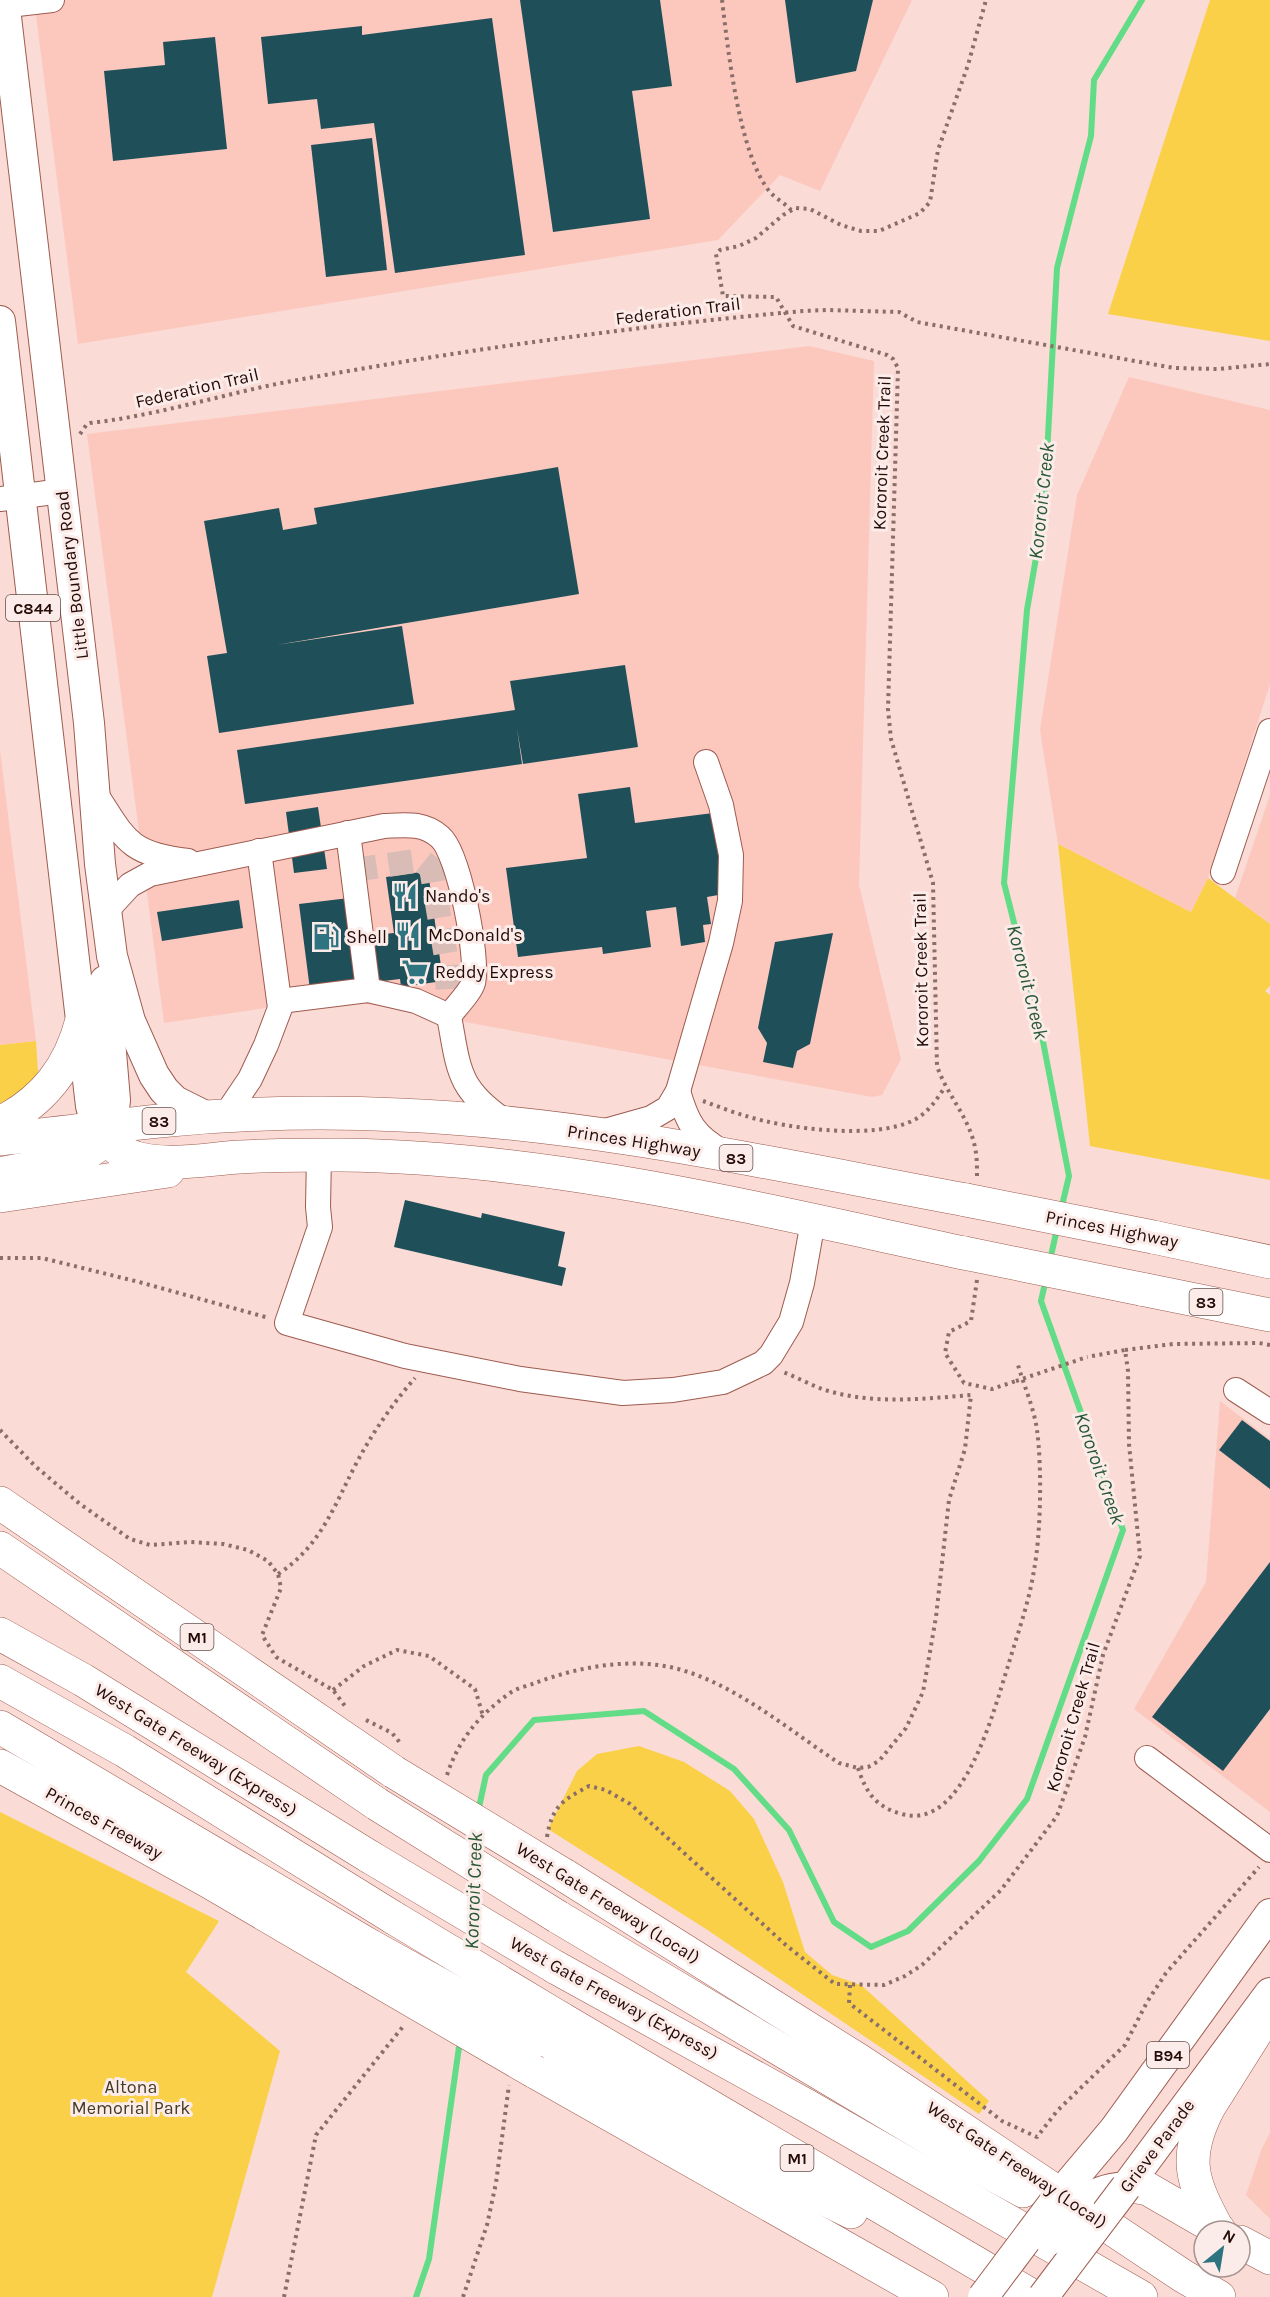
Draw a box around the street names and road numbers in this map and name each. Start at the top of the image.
street label: Federation Trail [614,292,742,330]
street label: Federation Trail [133,363,261,413]
street label: Kororoit Creek Trail [868,375,896,531]
street label: Little Boundary Road [51,489,93,661]
road number: C844 [6,595,60,621]
street label: Kororoit Creek Trail [909,892,933,1048]
road number: 83 [142,1108,176,1134]
street label: Princes Highway [566,1120,703,1162]
road number: 83 [720,1145,752,1171]
street label: Princes Highway [1044,1205,1181,1253]
road number: 83 [1190,1289,1222,1315]
road number: M1 [180,1624,214,1650]
street label: Kororoit Creek Trail [1041,1640,1105,1794]
street label: West Gate Freeway (Express) [91,1679,301,1821]
street label: Princes Freeway [42,1782,167,1865]
street label: West Gate Freeway (Local) [512,1837,704,1969]
street label: West Gate Freeway (Express) [506,1932,722,2064]
road number: B94 [1147,2042,1189,2068]
street label: Grieve Parade [1115,2095,1199,2197]
street label: West Gate Freeway (Local) [923,2097,1111,2233]
road number: M1 [780,2145,814,2171]

